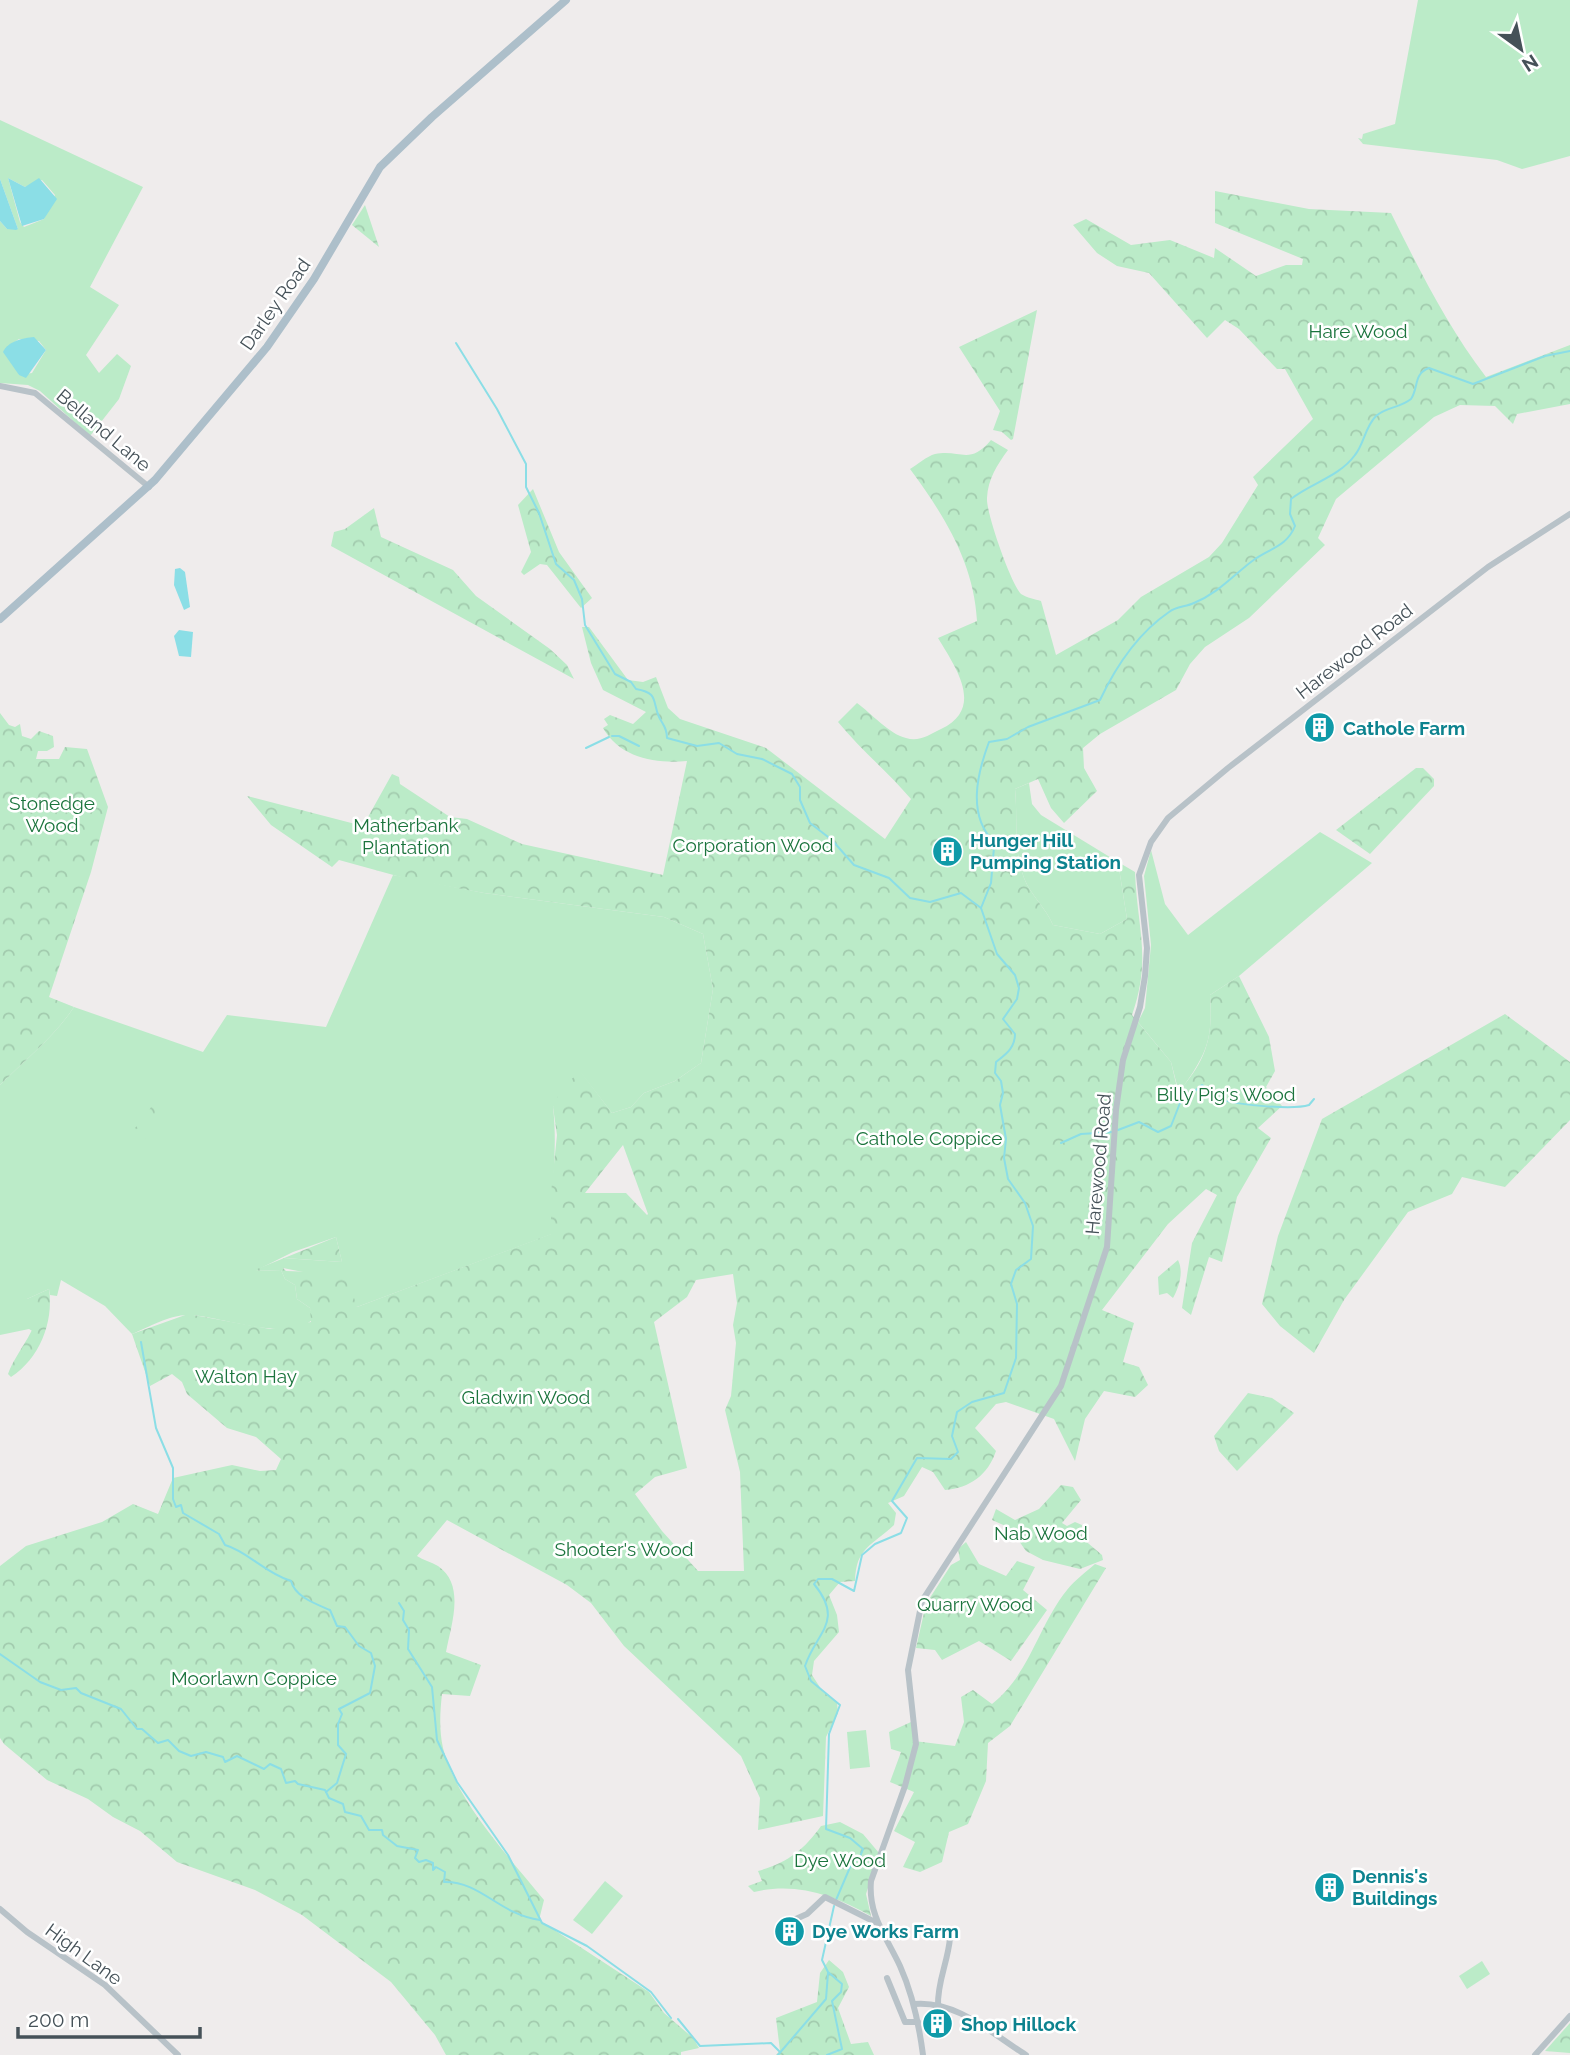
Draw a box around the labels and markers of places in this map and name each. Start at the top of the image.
building icon: Cathole Farm [1303,711,1337,745]
place label: Cathole Farm [1343,717,1465,739]
place label: Hunger Hill Pumping Station [970,829,1121,873]
building icon: Hunger Hill Pumping Station [930,834,964,868]
place label: Dennis's Buildings [1352,1865,1438,1909]
building icon: Dennis's Buildings [1312,1870,1346,1904]
building icon: Dye Works Farm [772,1914,806,1948]
place label: Dye Works Farm [812,1920,959,1942]
building icon: Shop Hillock [921,2007,955,2041]
place label: Shop Hillock [961,2013,1076,2035]

